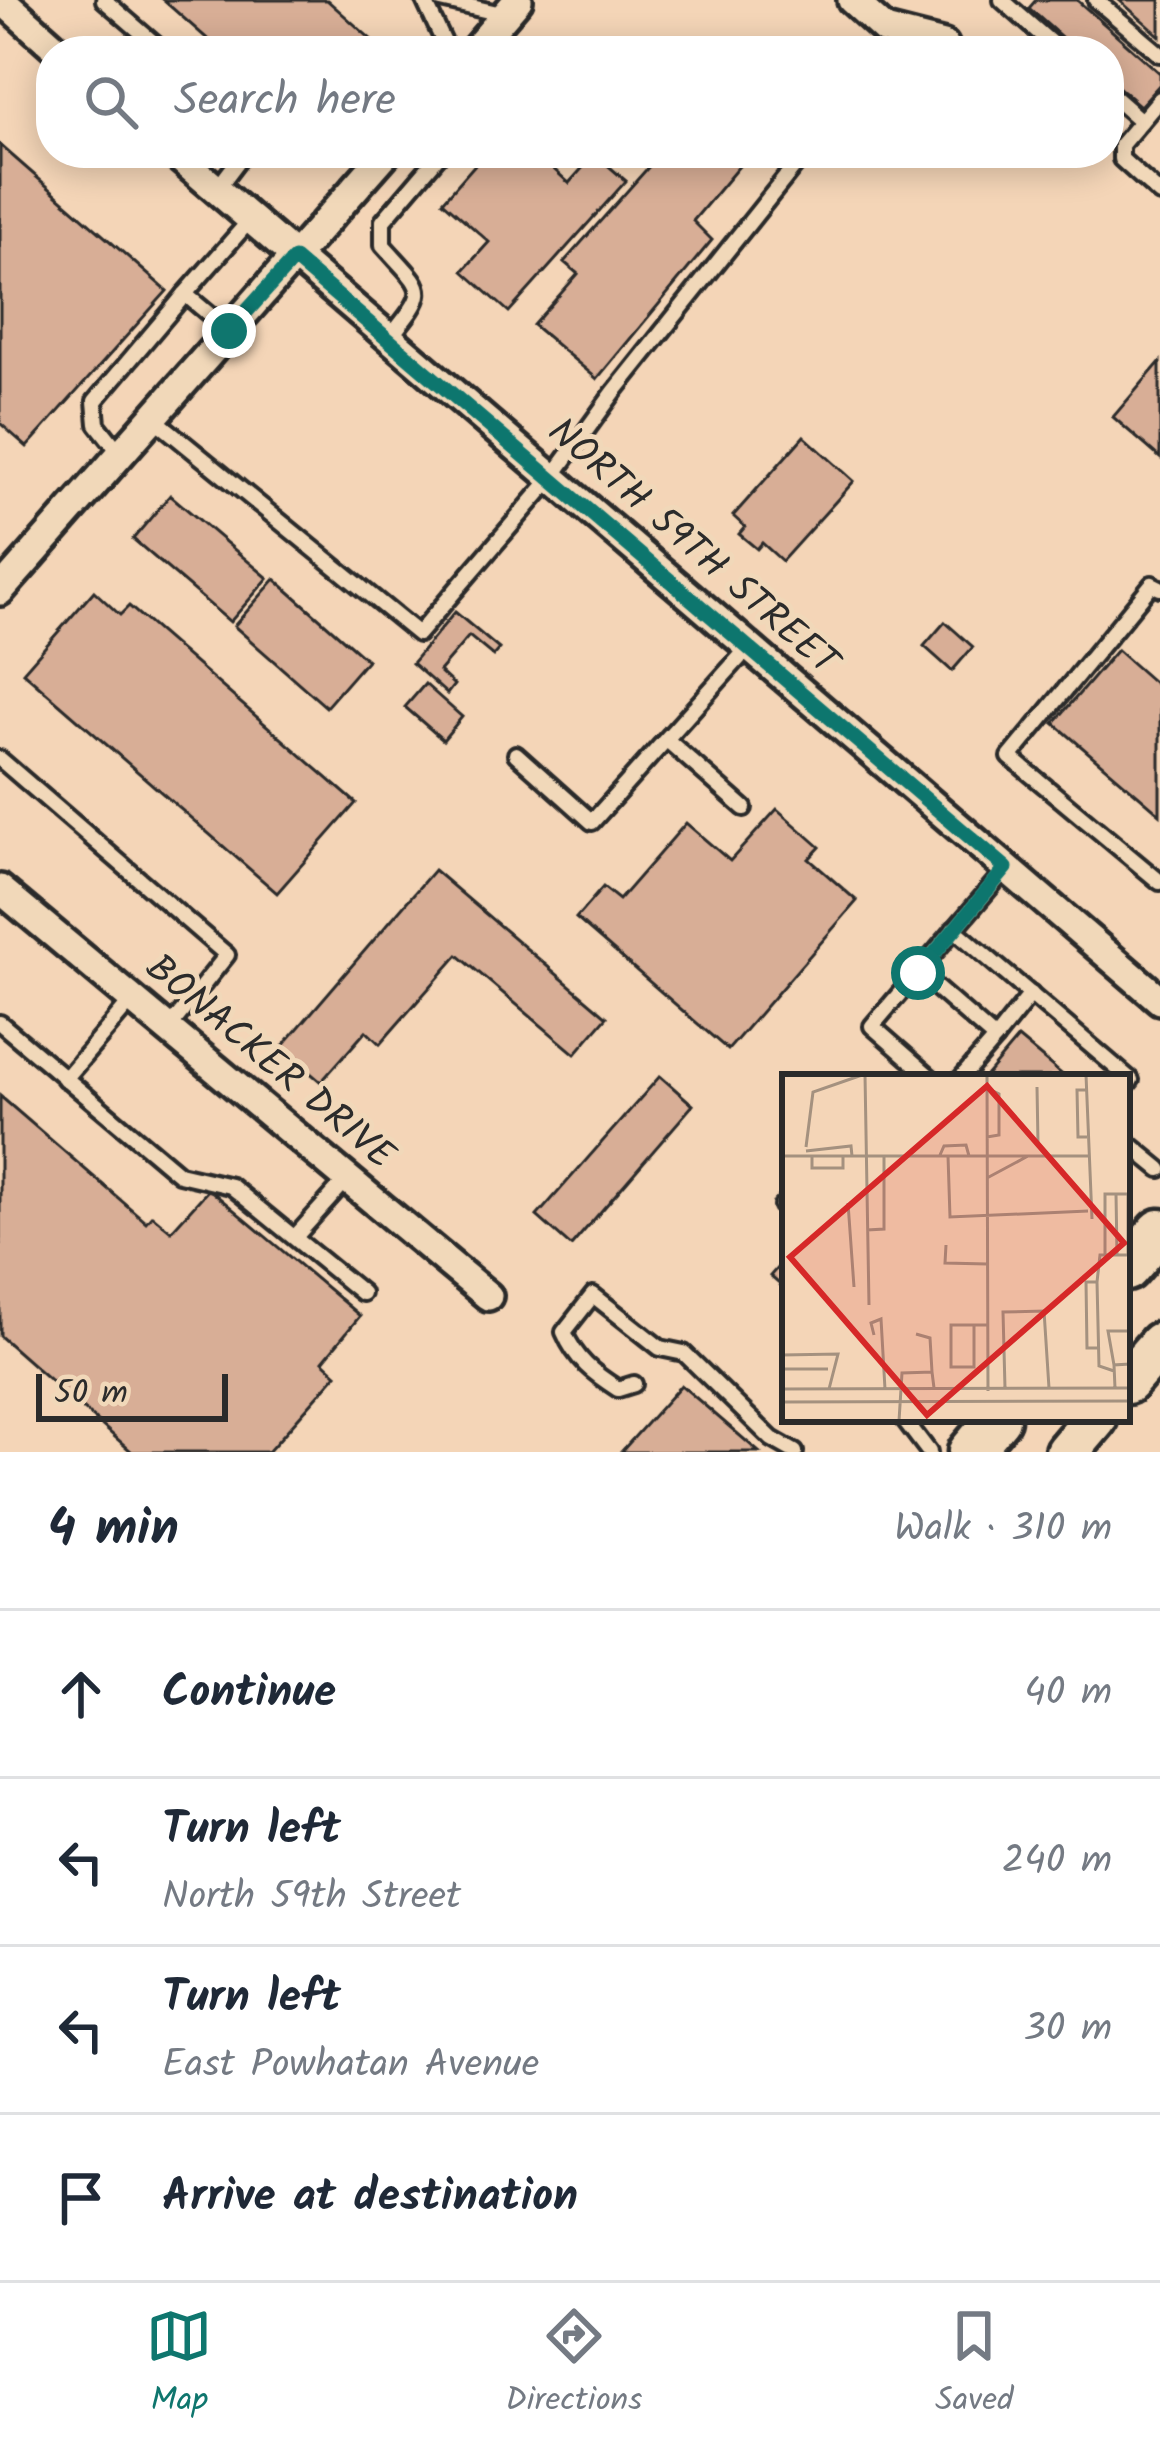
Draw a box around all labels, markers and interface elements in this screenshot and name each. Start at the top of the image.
search box [36,36,1124,168]
text: Search here [174,66,396,138]
icon: search [78,69,144,135]
route end [202,304,256,358]
street label: NORTH 59TH STREET [532,403,854,695]
street label: BONACKER DRIVE [130,940,409,1187]
route start [891,946,945,1000]
inset map [782,1074,1130,1422]
scale bar [36,1368,228,1421]
text: 50 m [54,1368,128,1421]
text: 4 min [48,1490,179,1571]
text: Walk · 310 m [894,1499,1112,1561]
text: Continue [162,1658,336,1730]
icon: ahead [48,1661,114,1727]
text: 40 m [1024,1663,1112,1725]
text: Turn left [162,1795,341,1867]
icon: left [48,1829,114,1895]
text: 240 m [1002,1831,1112,1893]
text: North 59th Street [162,1867,461,1929]
text: Turn left [162,1963,341,2035]
icon: left [48,1997,114,2063]
text: 30 m [1024,1999,1112,2061]
text: East Powhatan Avenue [162,2035,539,2097]
text: Arrive at destination [162,2162,578,2234]
icon: arrive [48,2165,114,2231]
tab: Map [146,2303,212,2428]
tab: Directions [505,2303,642,2428]
tab: Saved [935,2303,1014,2428]

